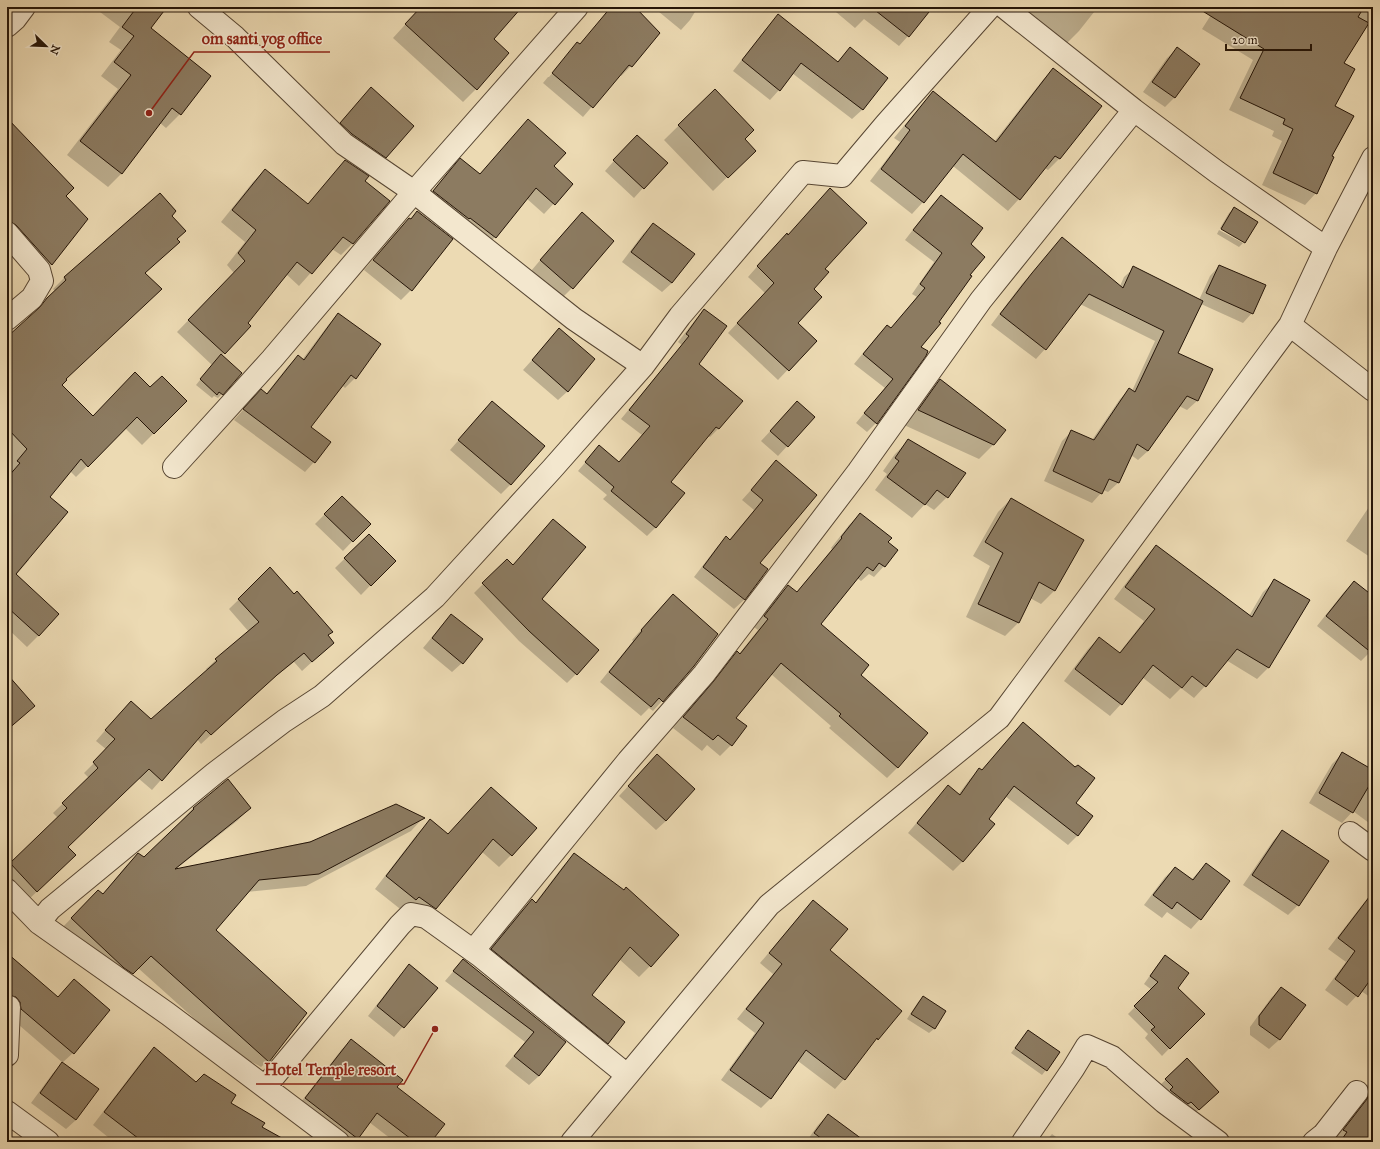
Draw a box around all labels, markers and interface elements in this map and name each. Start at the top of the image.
callout: om santi yog office [194,24,330,52]
north arrow [26,26,66,66]
scale bar [1226,26,1311,52]
text: om santi yog office [202,29,323,49]
text: 20 m [1232,33,1258,47]
text: N [47,43,63,57]
callout: Hotel Temple resort [256,1056,404,1084]
text: Hotel Temple resort [264,1060,396,1080]

